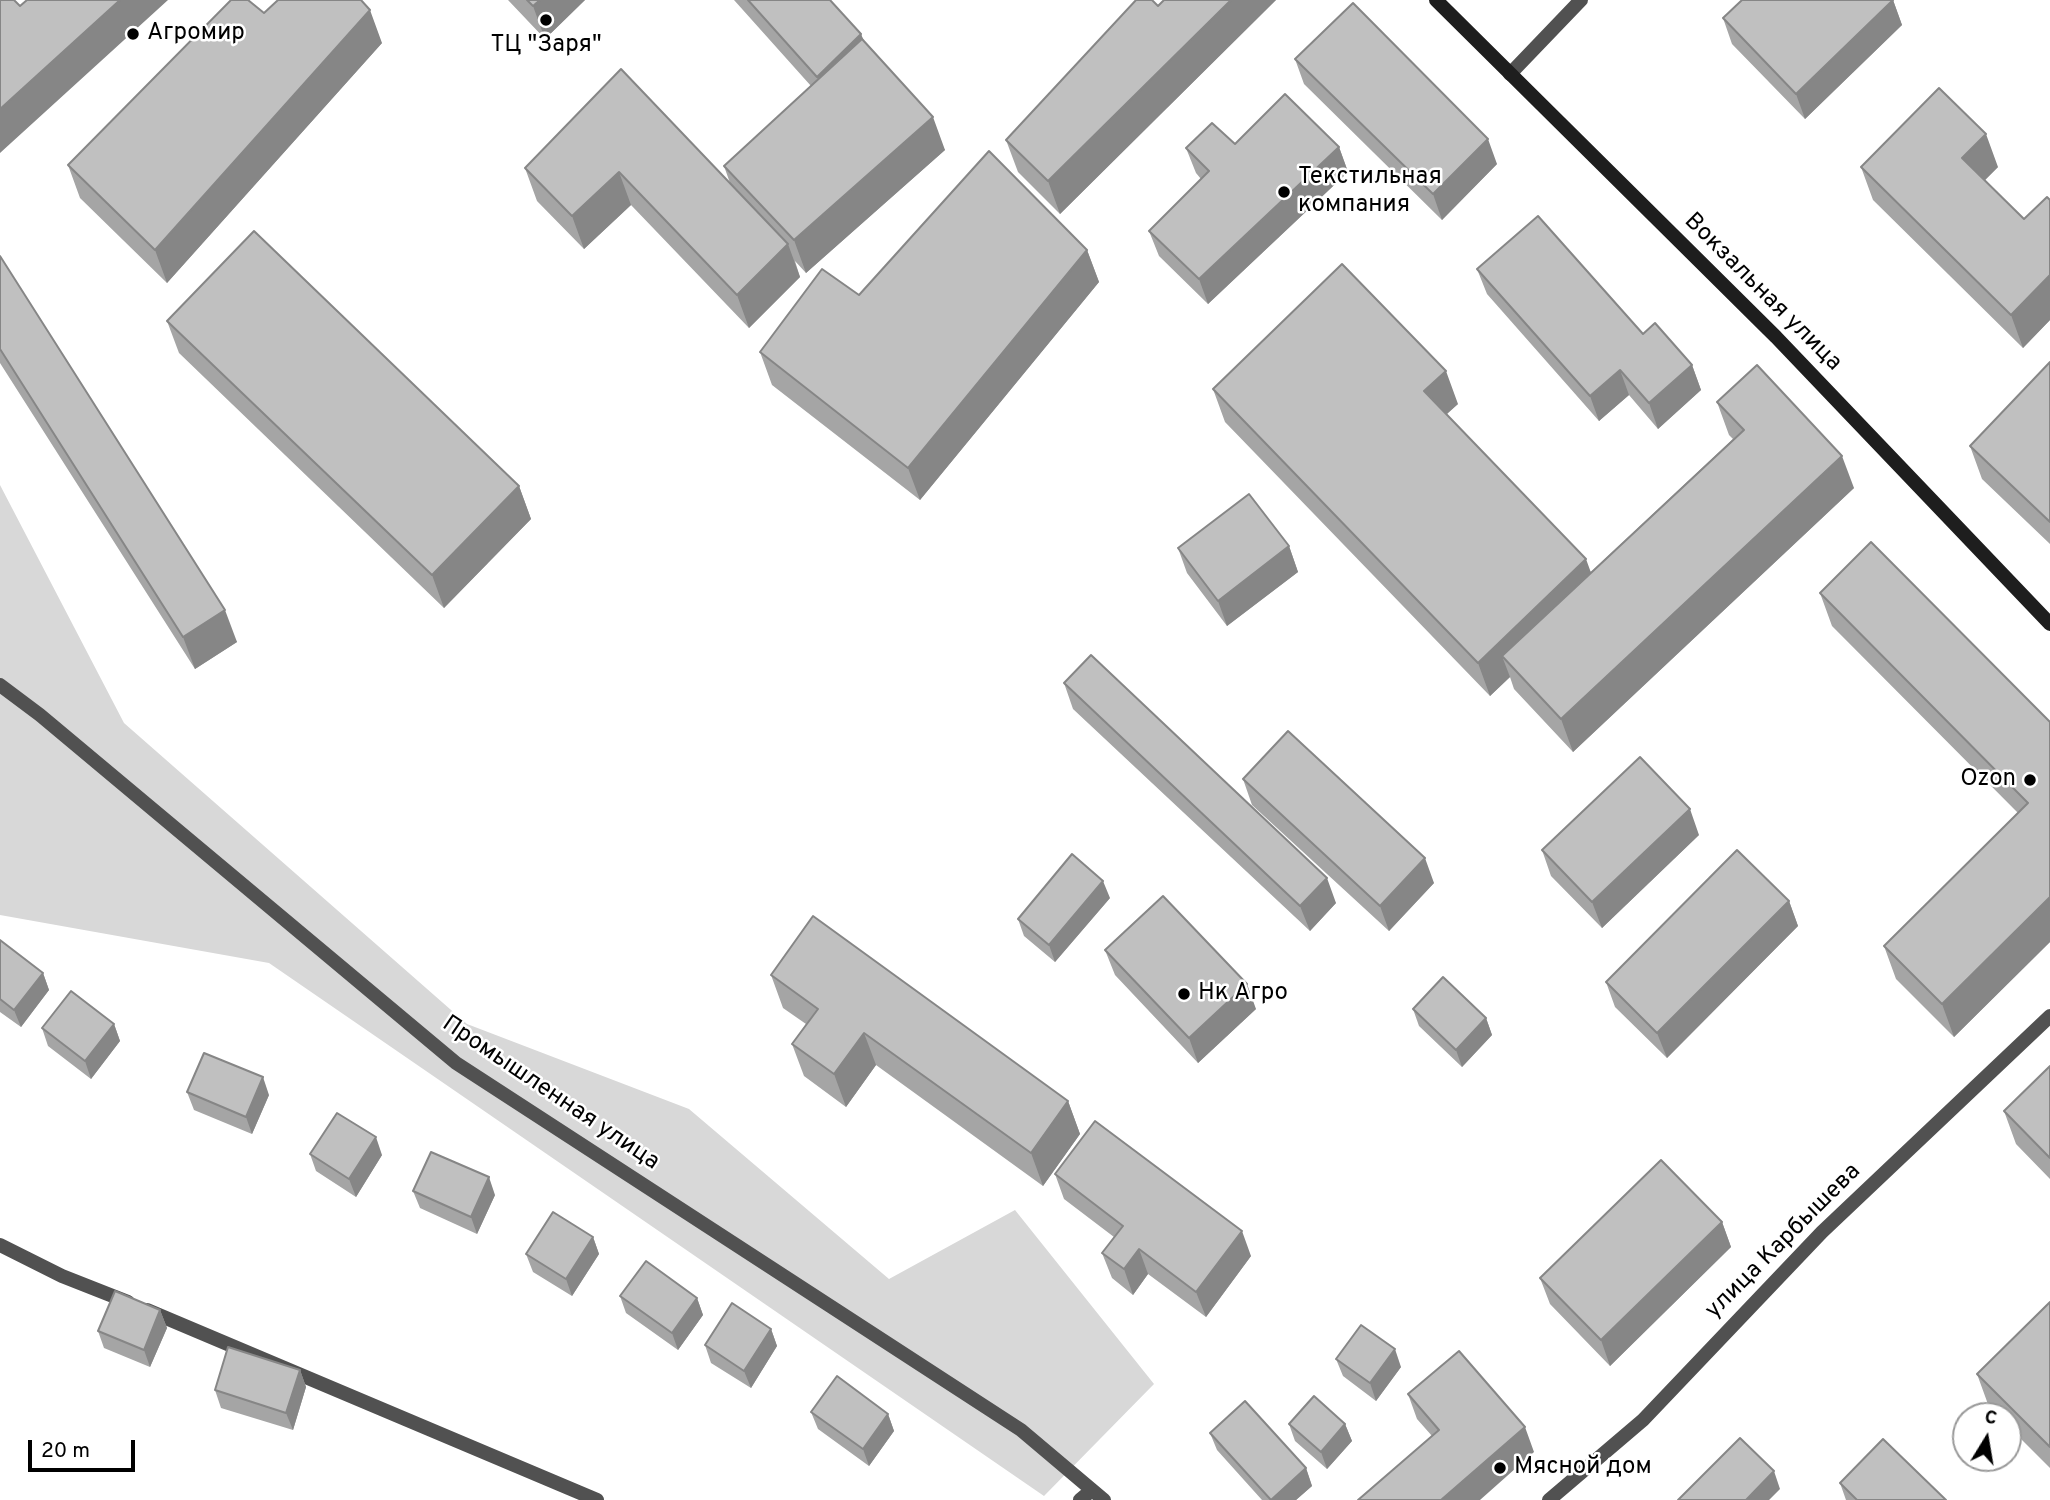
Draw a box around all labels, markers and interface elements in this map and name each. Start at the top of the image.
marker: ТЦ "Заря" [538,12,554,28]
place label: Агромир [147,20,245,48]
marker: Агромир [125,26,141,42]
place label: ТЦ "Заря" [490,32,602,60]
place label: Текстильная компания [1298,164,1442,220]
marker: Текстильная компания [1276,184,1292,200]
street label: Вокзальная улица [1677,208,1847,378]
place label: Ozon [1960,766,2016,794]
marker: Ozon [2022,772,2038,788]
place label: Нк Агро [1198,980,1288,1008]
marker: Нк Агро [1176,986,1192,1002]
street label: Промышленная улица [436,1011,664,1177]
street label: улица Карбышева [1700,1158,1868,1326]
north arrow [1952,1402,2022,1472]
text: С [1982,1405,1999,1431]
scale bar [32,1426,138,1470]
text: 20 m [41,1438,90,1465]
place label: Мясной дом [1514,1454,1652,1482]
marker: Мясной дом [1492,1460,1508,1476]

